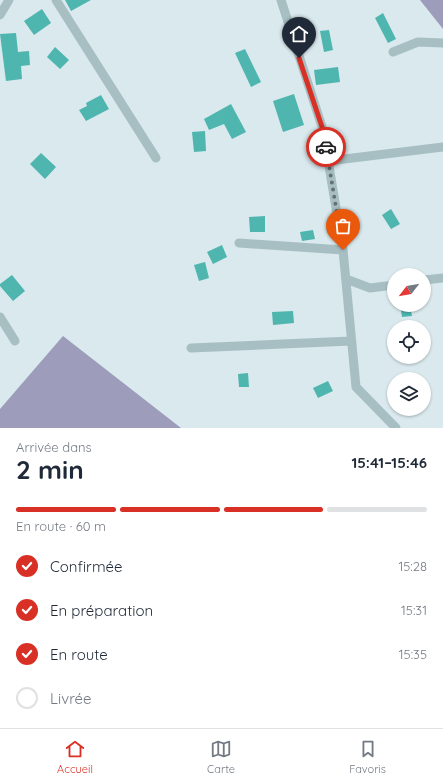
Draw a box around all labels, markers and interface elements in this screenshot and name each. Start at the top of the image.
pin [282,17,316,58]
icon: home [288,23,310,45]
courier [306,127,346,167]
icon: car [315,136,337,158]
pin [326,209,360,250]
icon: bag [332,215,354,237]
north arrow [387,268,431,312]
map controls [387,268,431,416]
button: locate [387,320,431,364]
button: layers [387,372,431,416]
text: Arrivée dans [16,439,92,455]
text: 2 min [16,453,84,486]
text: 15:41–15:46 [351,453,427,472]
text: En route · 60 m [16,518,106,534]
icon: check [16,555,38,577]
text: Confirmée [50,557,123,576]
text: 15:28 [398,558,427,574]
icon: check [16,599,38,621]
text: En préparation [50,601,153,620]
text: 15:31 [401,602,427,618]
icon: check [16,643,38,665]
text: En route [50,645,108,664]
text: 15:35 [399,646,427,662]
text: Livrée [50,689,92,708]
tab: Accueil [57,738,93,776]
tab: Carte [207,738,235,776]
tab: Favoris [349,738,386,776]

